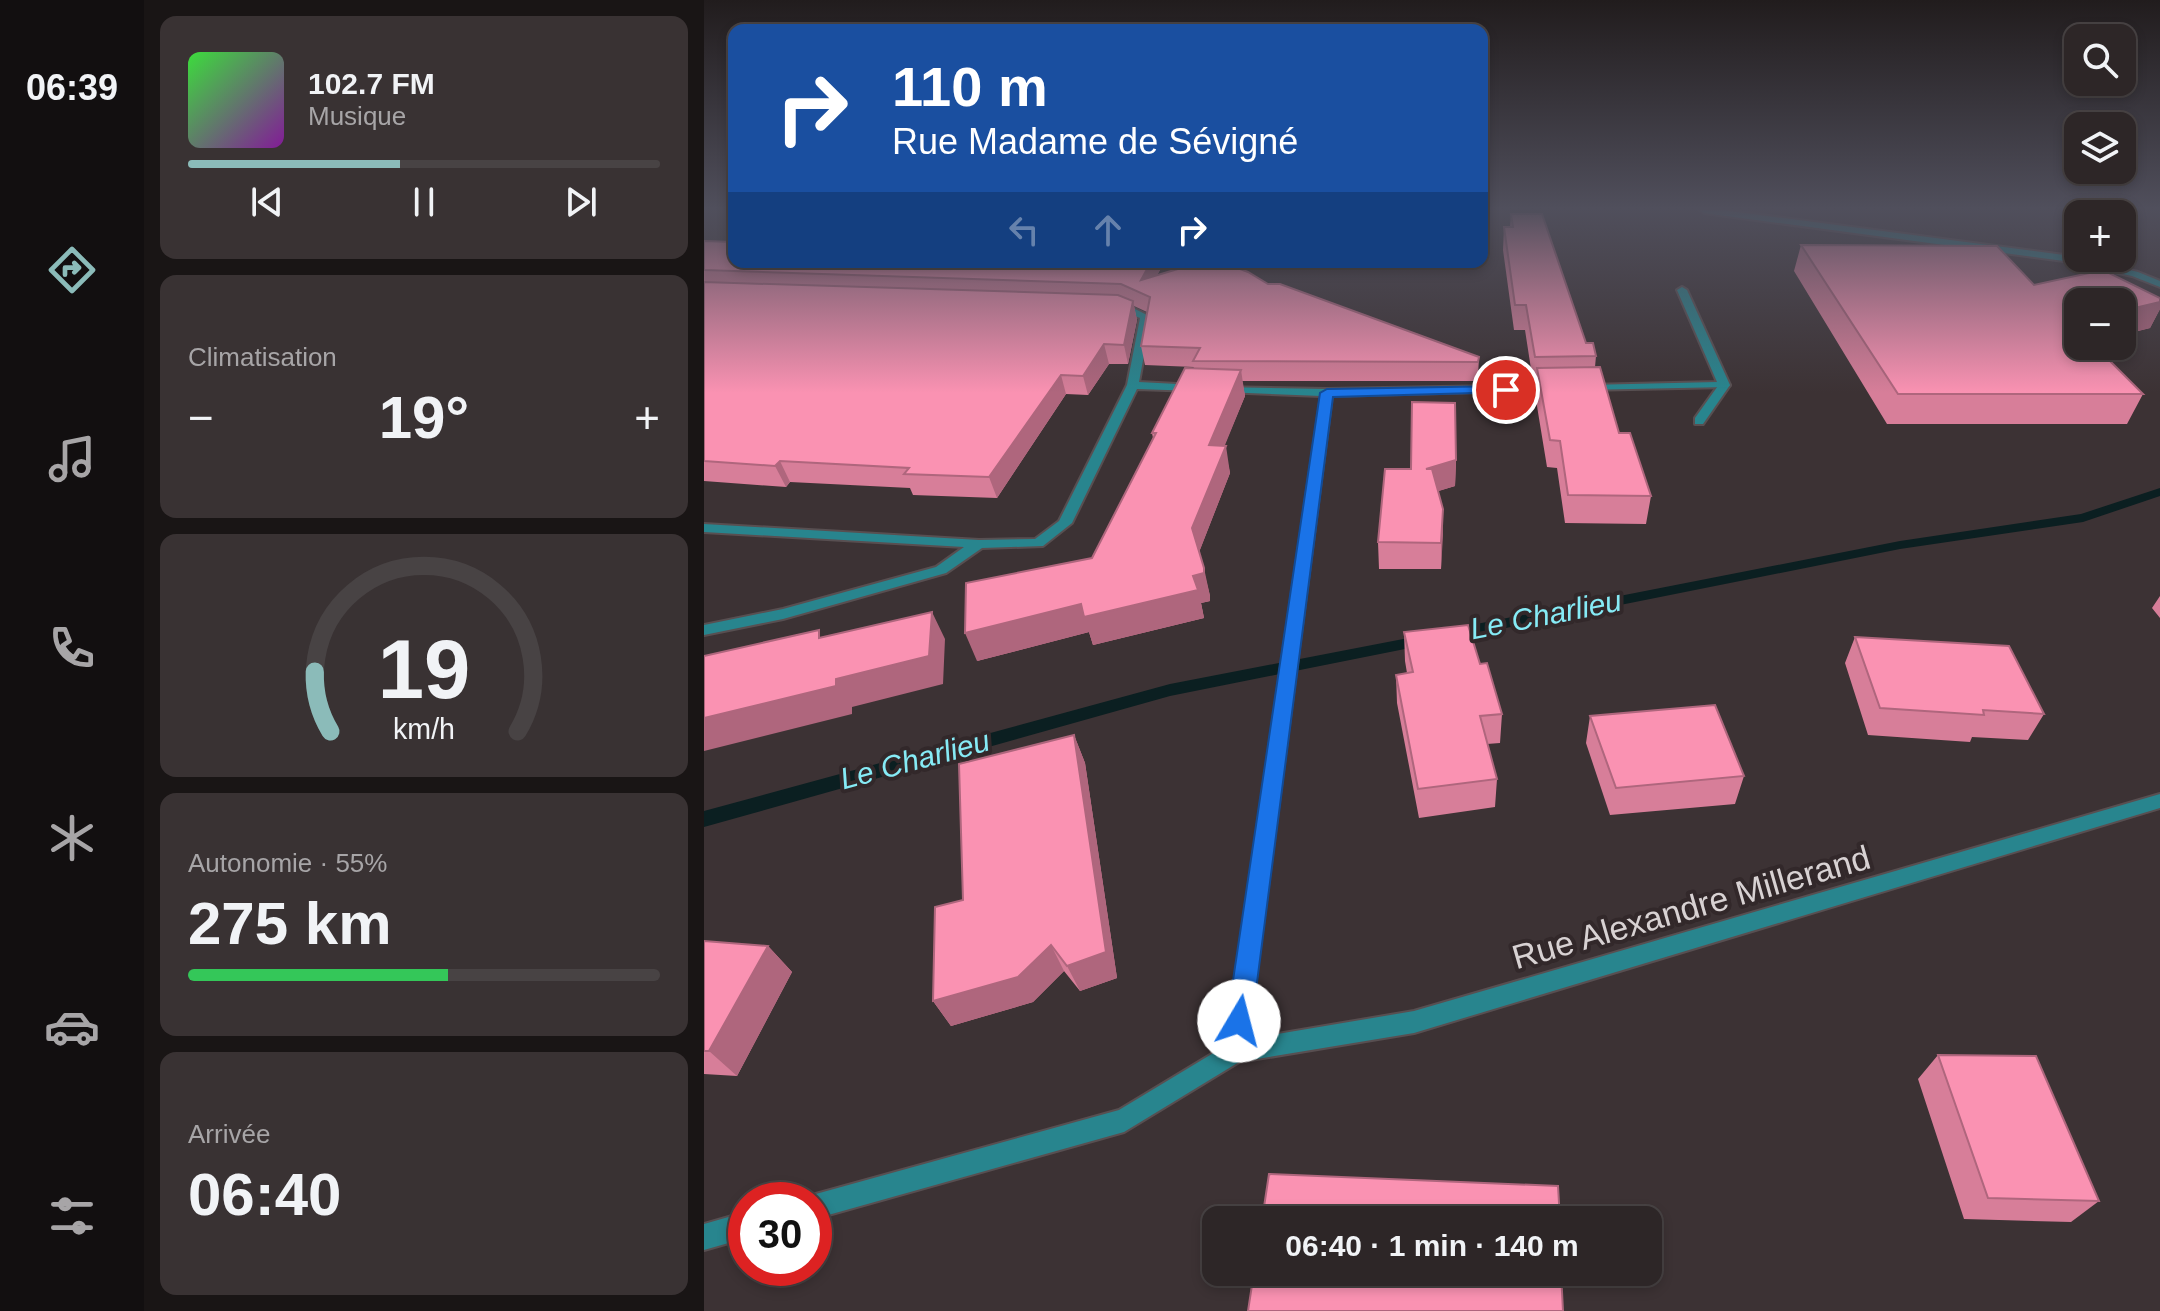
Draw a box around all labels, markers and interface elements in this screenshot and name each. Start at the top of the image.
map controls [2064,24,2136,360]
button: search [2064,24,2136,96]
text: 110 m [892,55,1048,118]
icon: right [760,56,864,160]
text: 06:39 [26,67,118,108]
text: 102.7 FM [308,67,435,100]
text: Musique [308,101,406,131]
button: layers [2064,112,2136,184]
text: Rue Madame de Sévigné [892,121,1298,162]
icon: previous [245,180,289,224]
icon: pause [402,180,446,224]
icon: next [559,180,603,224]
button: + [2064,200,2136,272]
icon: left [1002,208,1046,252]
icon: ahead [1086,208,1130,252]
icon: right [1170,208,1214,252]
icon: directions [44,242,100,298]
button: − [2064,288,2136,360]
text: Climatisation [188,342,337,372]
pin [1472,356,1540,424]
icon: arrive [1484,368,1528,412]
text: 19° [379,384,469,451]
text: − [188,393,214,442]
text: + [634,393,660,442]
icon: music [44,431,100,487]
water label: Le Charlieu [1467,584,1625,645]
icon: phone [44,620,100,676]
text: 19 [378,622,470,715]
text: km/h [393,713,455,745]
water label: Le Charlieu [836,724,994,795]
icon: climate [44,810,100,866]
street label: Rue Alexandre Millerand [1508,838,1874,976]
text: Autonomie · 55% [188,848,387,878]
text: 275 km [188,890,392,957]
position arrow [1197,979,1281,1063]
icon: car [44,999,100,1055]
text: Arrivée [188,1119,270,1149]
text: 06:40 [188,1161,341,1228]
speed limit sign: 30 [728,1182,832,1286]
icon: filters [44,1188,100,1244]
text: 06:40 · 1 min · 140 m [1285,1229,1579,1262]

